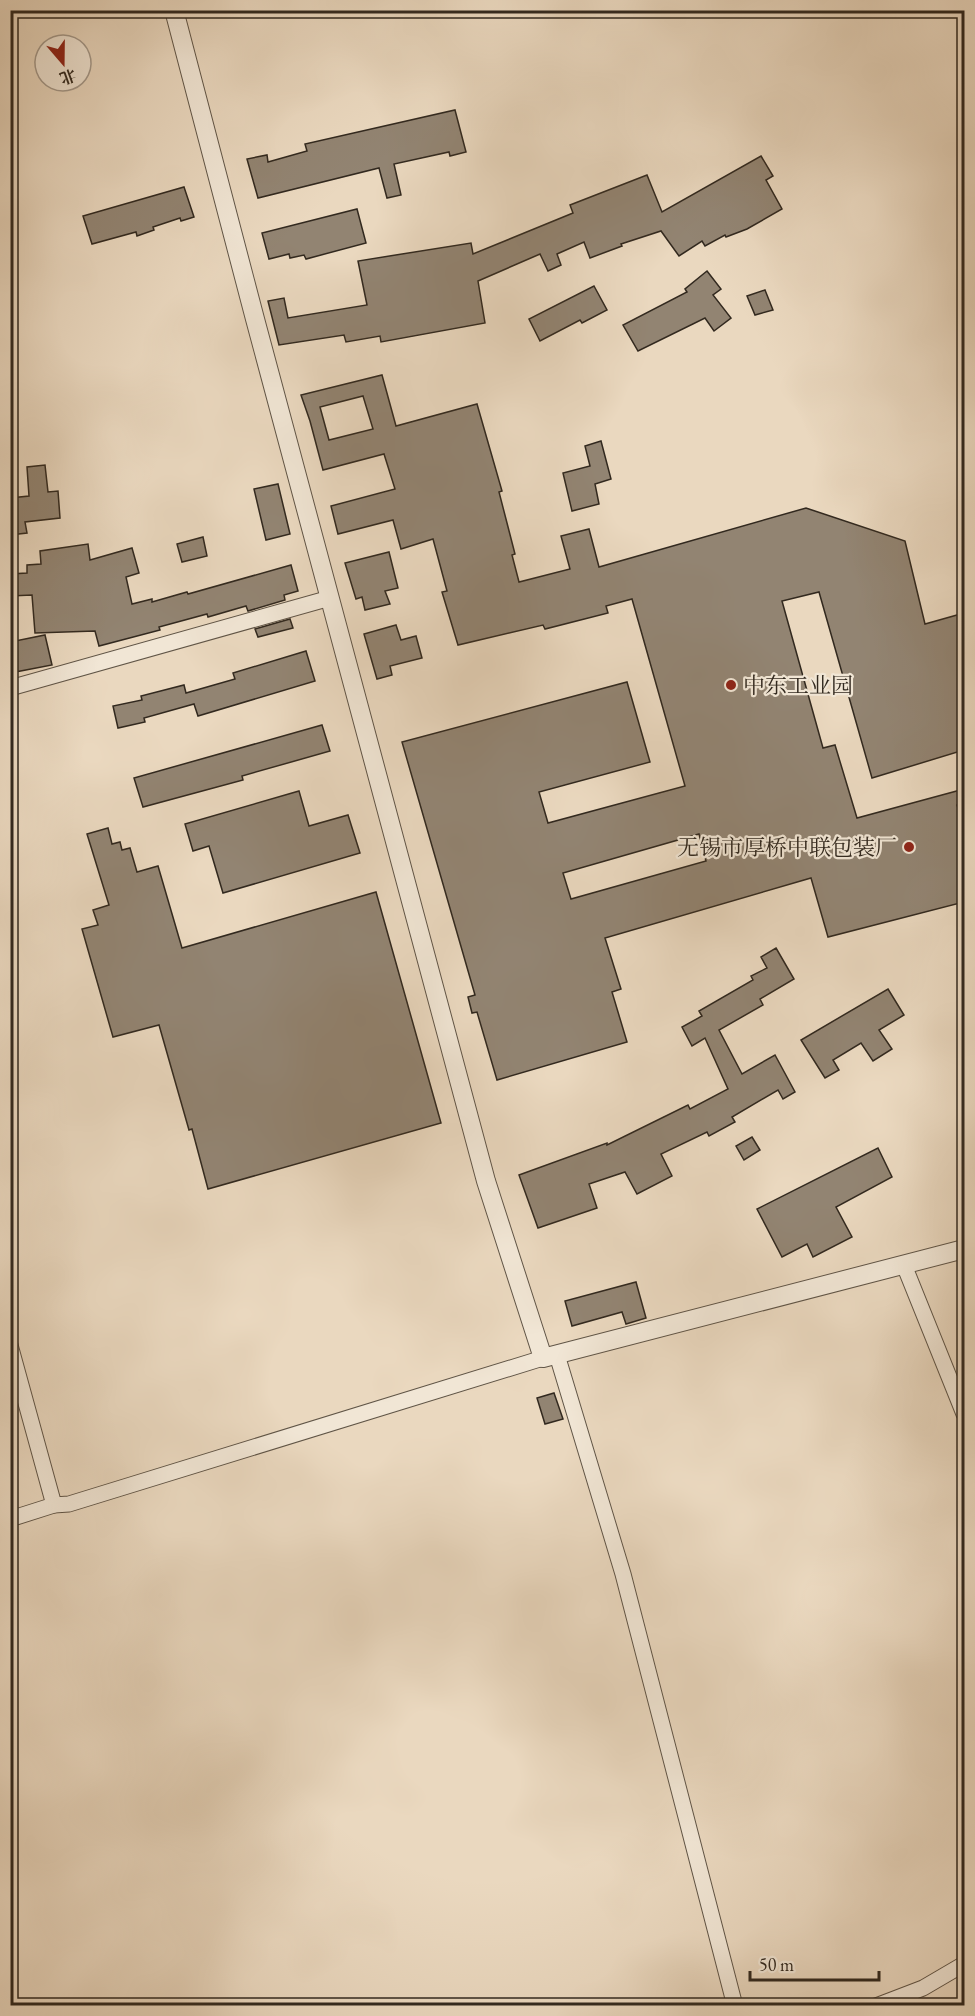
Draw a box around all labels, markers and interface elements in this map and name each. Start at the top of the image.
north arrow [33,33,93,93]
text: 北 [57,64,79,89]
place label: 中东工业园 [743,671,853,700]
marker: 中东工业园 [724,678,738,692]
place label: 无锡市厚桥中联包装厂 [677,833,897,862]
marker: 无锡市厚桥中联包装厂 [902,840,916,854]
scale bar [750,1944,879,1982]
text: 50 m [759,1953,794,1976]

